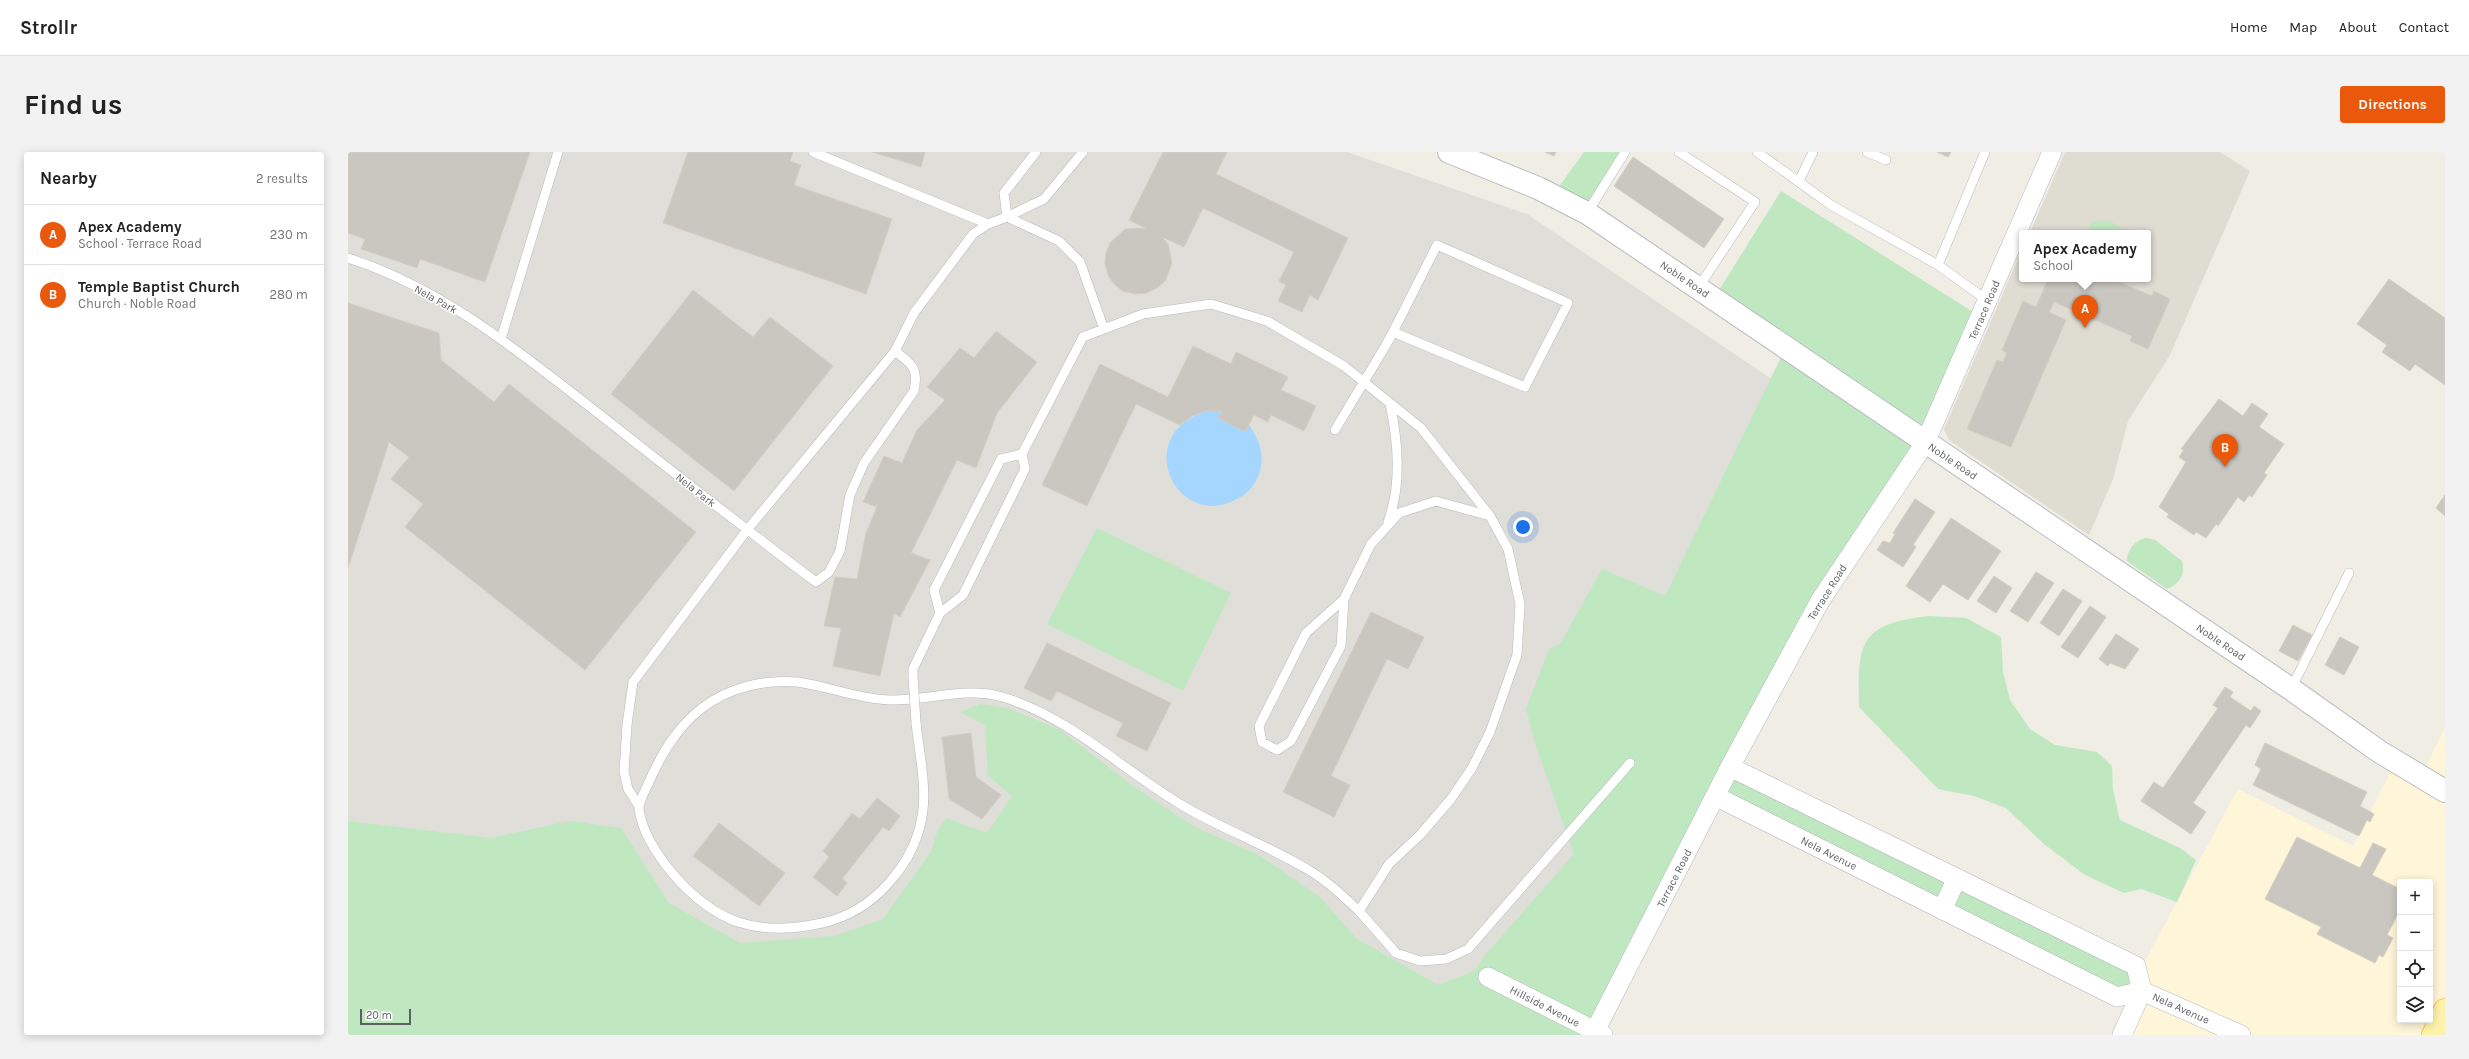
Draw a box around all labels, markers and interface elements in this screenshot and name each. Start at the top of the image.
text: Strollr [20,17,77,39]
text: Home [2230,19,2267,36]
text: Map [2289,19,2317,36]
text: About [2339,19,2377,36]
text: Contact [2399,19,2449,36]
button: Directions [2340,86,2445,123]
text: Find us [24,88,123,121]
text: Nearby [40,168,97,188]
text: 2 results [256,171,308,186]
text: Apex Academy [78,218,182,236]
text: A [49,227,57,242]
text: 230 m [270,227,308,242]
popup [2019,230,2151,282]
text: School · Terrace Road [78,236,202,251]
text: Apex Academy [2033,240,2137,258]
street label: Noble Road [1658,258,1712,301]
text: School [2033,258,2073,273]
text: Temple Baptist Church [78,278,240,296]
street label: Terrace Road [1966,278,2003,342]
street label: Nela Park [412,282,460,317]
text: B [49,287,57,302]
text: 280 m [270,287,308,302]
pin: A [2072,295,2098,328]
text: Church · Noble Road [78,296,196,311]
pin: B [2212,434,2238,467]
street label: Noble Road [1926,440,1980,483]
street label: Nela Park [673,471,718,510]
your location [1513,517,1533,537]
street label: Terrace Road [1805,562,1850,623]
street label: Noble Road [2194,621,2248,664]
street label: Nela Avenue [1799,834,1859,873]
street label: Terrace Road [1654,847,1695,910]
map controls [2397,879,2433,1023]
button: + [2397,879,2433,915]
button: − [2397,915,2433,951]
button: locate [2397,951,2433,987]
street label: Hillside Avenue [1508,983,1582,1030]
button: layers [2397,987,2433,1023]
street label: Nela Avenue [2150,990,2212,1027]
scale bar [360,1007,411,1026]
text: 20 m [366,1009,392,1022]

